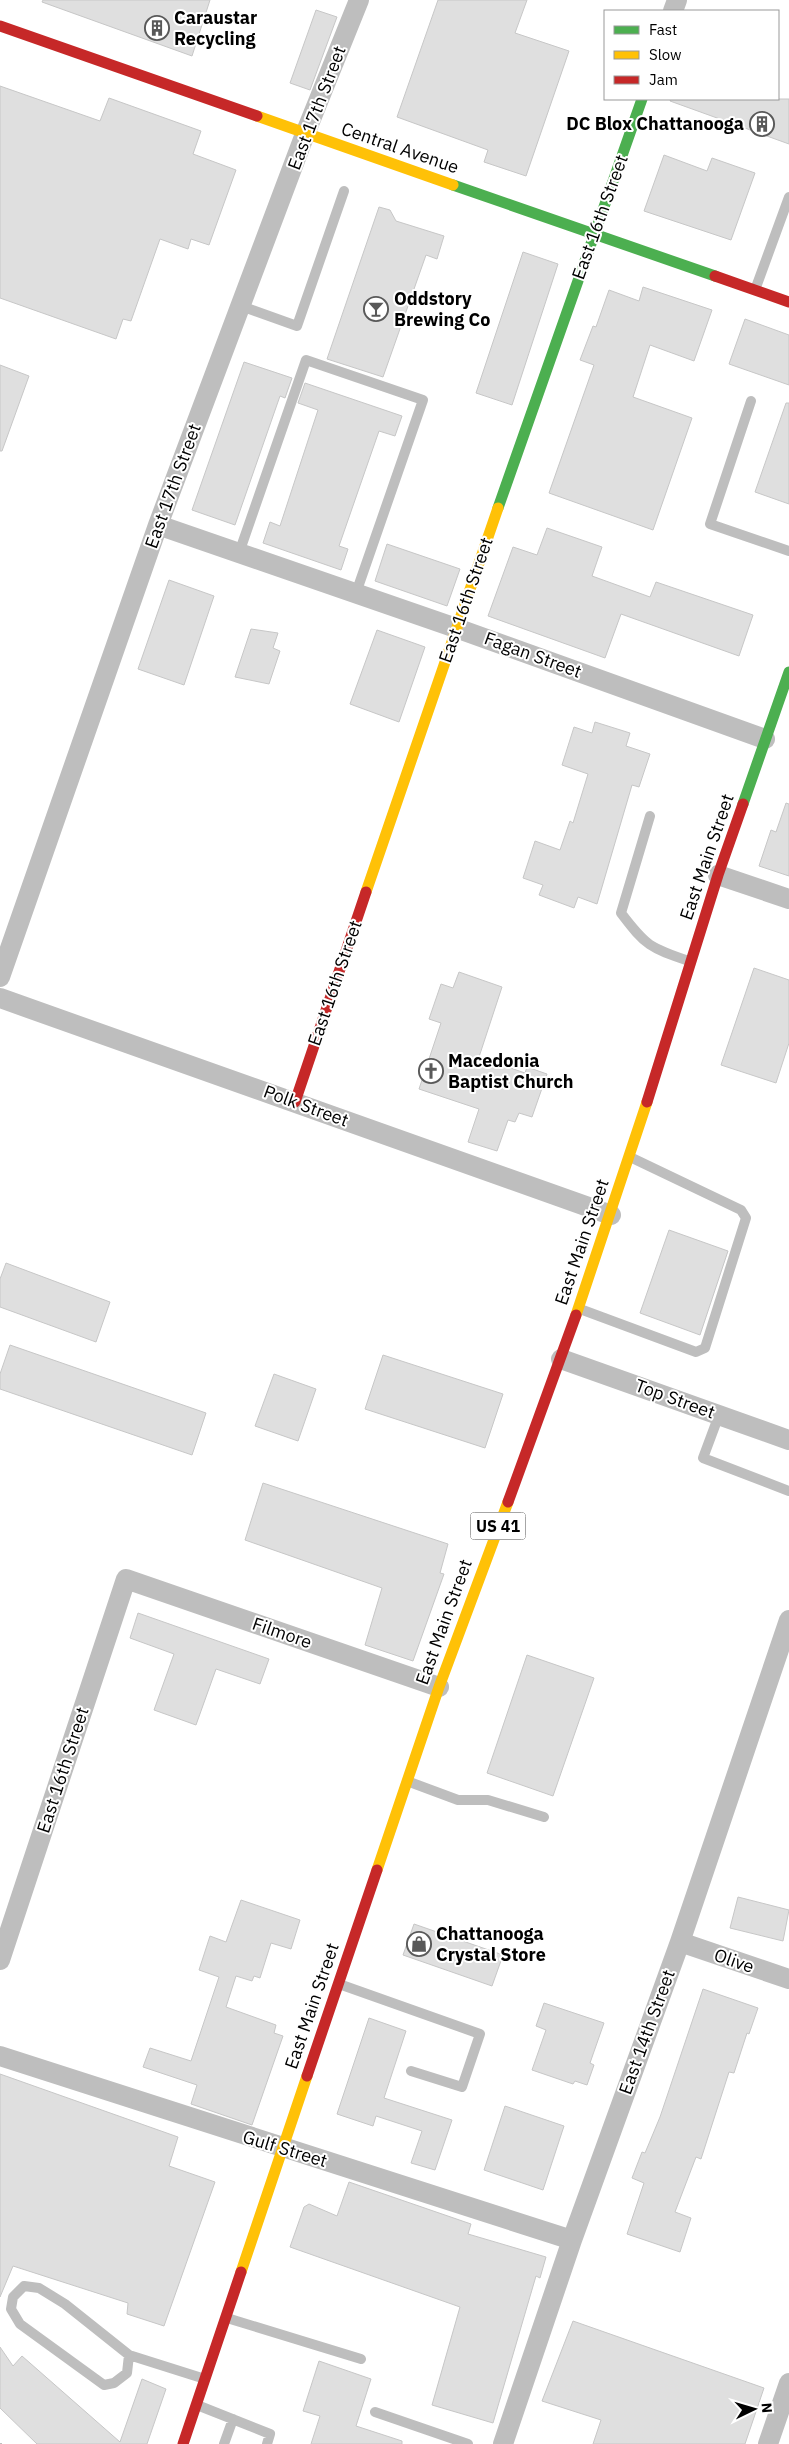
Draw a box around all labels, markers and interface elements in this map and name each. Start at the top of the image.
place label: Caraustar Recycling [174,6,257,50]
legend [604,10,779,100]
building icon: Caraustar Recycling [144,15,170,41]
text: Fast [649,20,677,39]
street label: East 17th Street [282,43,351,173]
text: Slow [649,45,682,64]
text: Jam [649,70,678,89]
building icon: DC Blox Chattanooga [749,111,775,137]
place label: DC Blox Chattanooga [566,112,744,135]
street label: Central Avenue [338,117,462,178]
street label: East 16th Street [566,151,633,282]
place label: Oddstory Brewing Co [394,287,490,331]
bar icon: Oddstory Brewing Co [363,296,389,322]
street label: East 17th Street [139,420,206,551]
street label: East 16th Street [433,534,498,666]
street label: Fagan Street [481,626,585,683]
street label: East Main Street [674,791,739,923]
street label: East 16th Street [302,917,367,1049]
place label: Macedonia Baptist Church [448,1049,574,1093]
church icon: Macedonia Baptist Church [418,1058,444,1084]
street label: Polk Street [261,1080,352,1131]
street label: East Main Street [549,1176,614,1308]
street label: Top Street [632,1373,718,1424]
road number: US 41 [470,1512,526,1540]
street label: East Main Street [410,1556,477,1688]
street label: Filmore [249,1612,315,1653]
street label: East 16th Street [31,1704,94,1836]
place label: Chattanooga Crystal Store [436,1922,546,1966]
shop icon: Chattanooga Crystal Store [406,1931,432,1957]
street label: East Main Street [279,1940,344,2072]
street label: Olive [711,1943,757,1978]
street label: East 14th Street [613,1966,680,2097]
street label: Gulf Street [240,2125,330,2172]
north arrow [729,2384,779,2434]
text: N [758,2402,776,2414]

